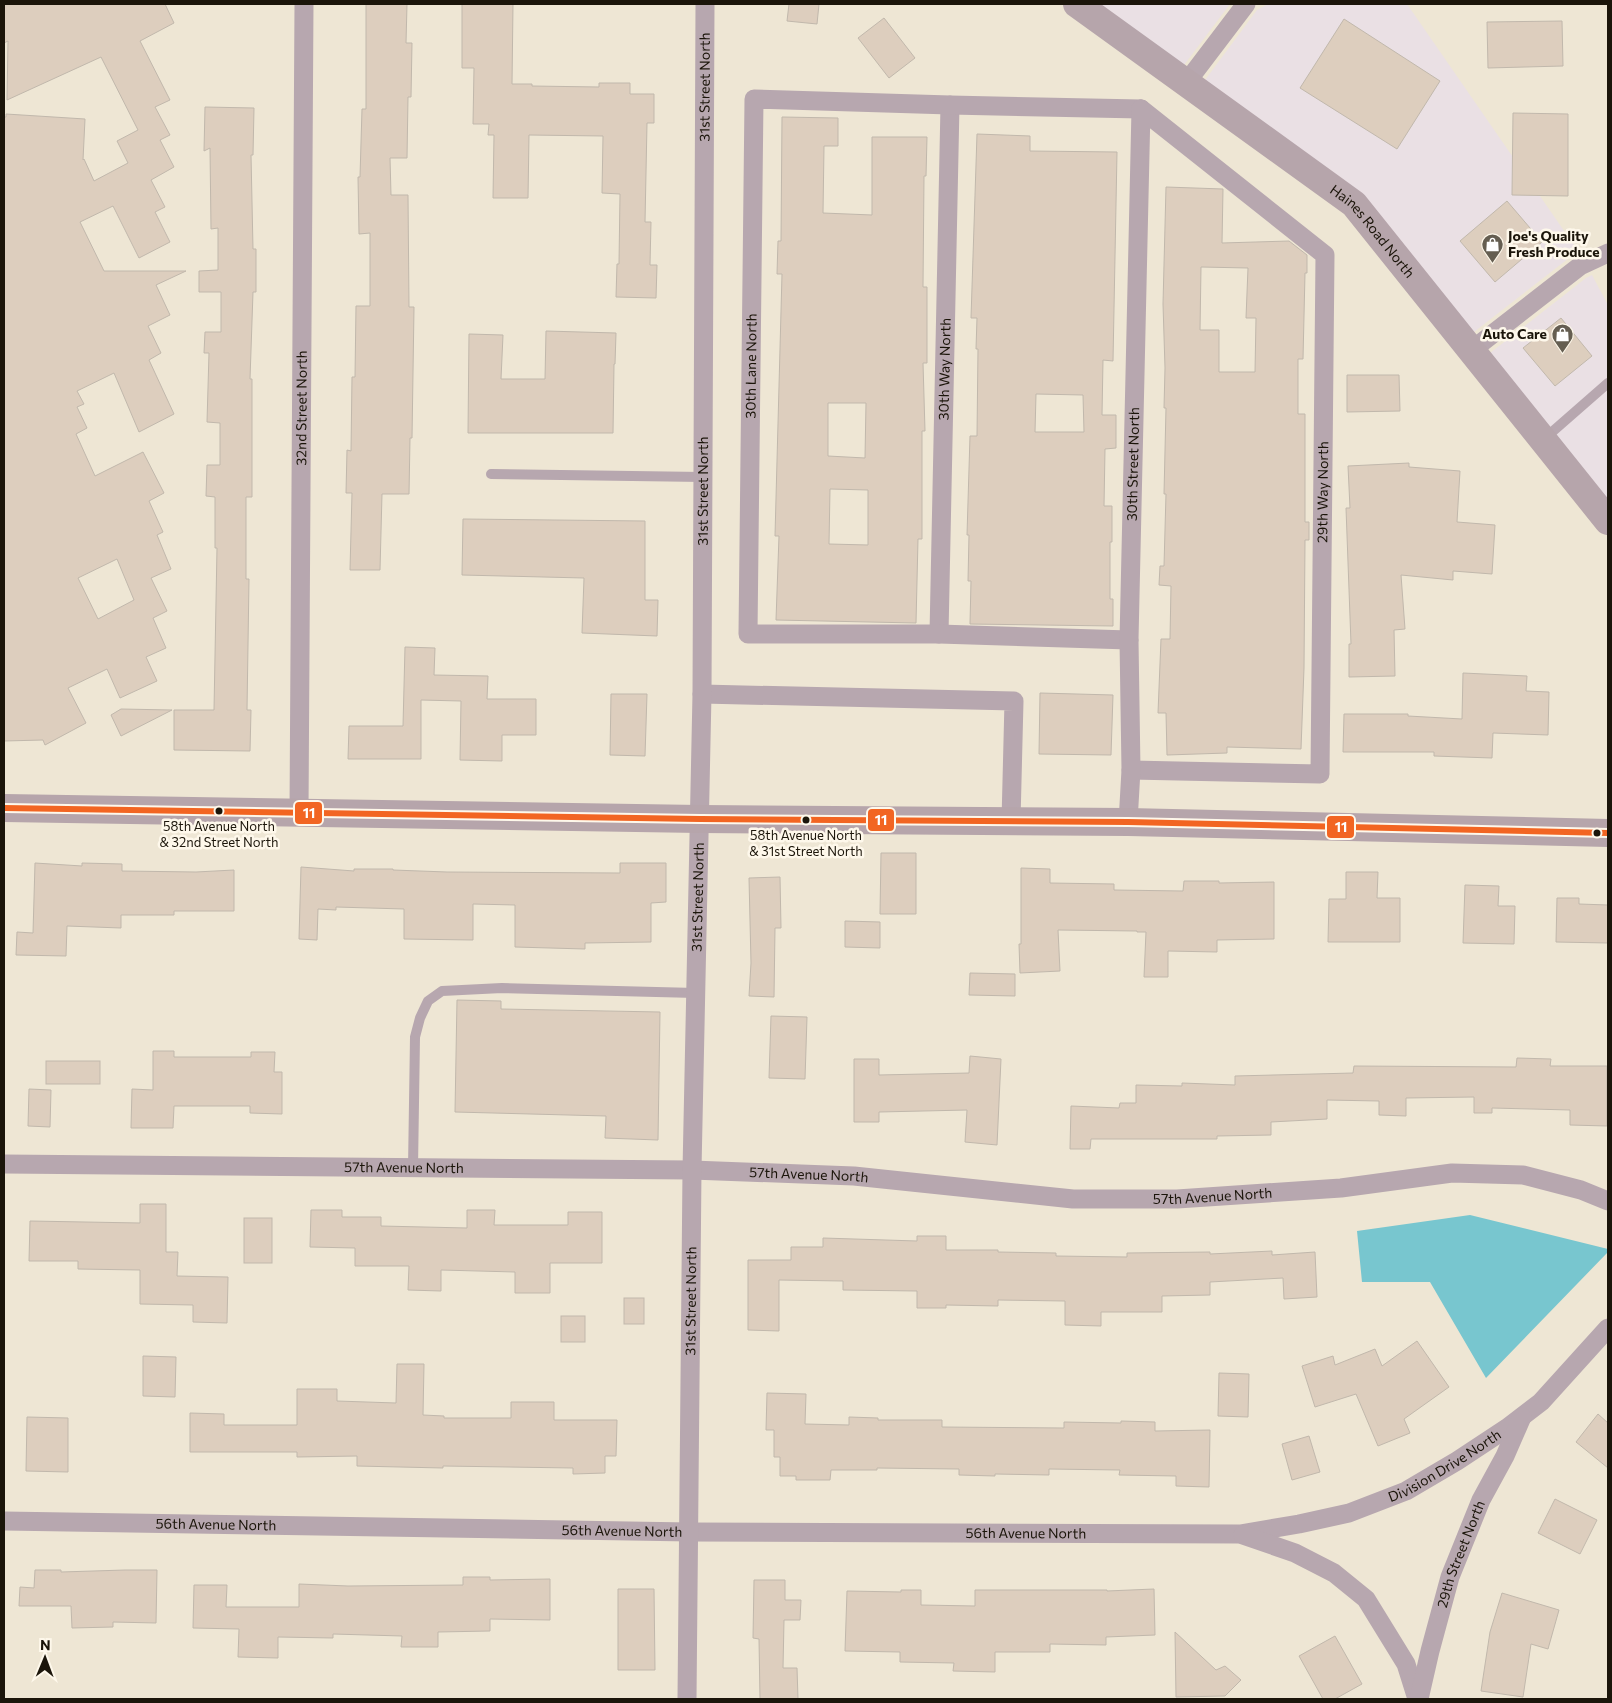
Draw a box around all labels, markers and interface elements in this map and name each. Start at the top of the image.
street label: 31st Street North [695,32,713,142]
street label: Haines Road North [1327,181,1419,281]
place label: Joe's Quality Fresh Produce [1508,227,1600,260]
shop icon: Joe's Quality Fresh Produce [1480,232,1504,263]
street label: 30th Lane North [741,313,760,419]
street label: 30th Way North [934,318,954,421]
shop icon: Auto Care [1551,322,1575,353]
place label: Auto Care [1482,325,1547,342]
street label: 32nd Street North [292,350,310,466]
street label: 30th Street North [1123,407,1142,521]
street label: 31st Street North [694,436,711,546]
street label: 29th Way North [1313,441,1331,543]
line badge: 11 [294,801,323,825]
text: 11 [303,804,315,821]
marker: 58th Avenue North & 32nd Street North [214,806,224,816]
line badge: 11 [867,808,895,832]
text: 11 [875,811,887,828]
marker: 58th Avenue North & 31st Street North [801,815,811,825]
line badge: 11 [1326,815,1355,839]
place label: 58th Avenue North & 32nd Street North [160,818,278,850]
text: 11 [1335,818,1347,835]
place label: 58th Avenue North & 31st Street North [749,827,863,859]
unlabelled marker [1592,828,1602,838]
street label: 31st Street North [688,842,707,952]
street label: 57th Avenue North [344,1158,464,1176]
street label: 57th Avenue North [749,1163,870,1185]
street label: 57th Avenue North [1153,1184,1273,1207]
street label: 31st Street North [681,1246,699,1356]
street label: Division Drive North [1385,1425,1504,1505]
street label: 29th Street North [1433,1498,1488,1610]
street label: 56th Avenue North [155,1514,276,1533]
street label: 56th Avenue North [561,1521,682,1540]
street label: 56th Avenue North [966,1524,1086,1541]
north arrow [20,1633,70,1683]
text: N [40,1636,51,1653]

